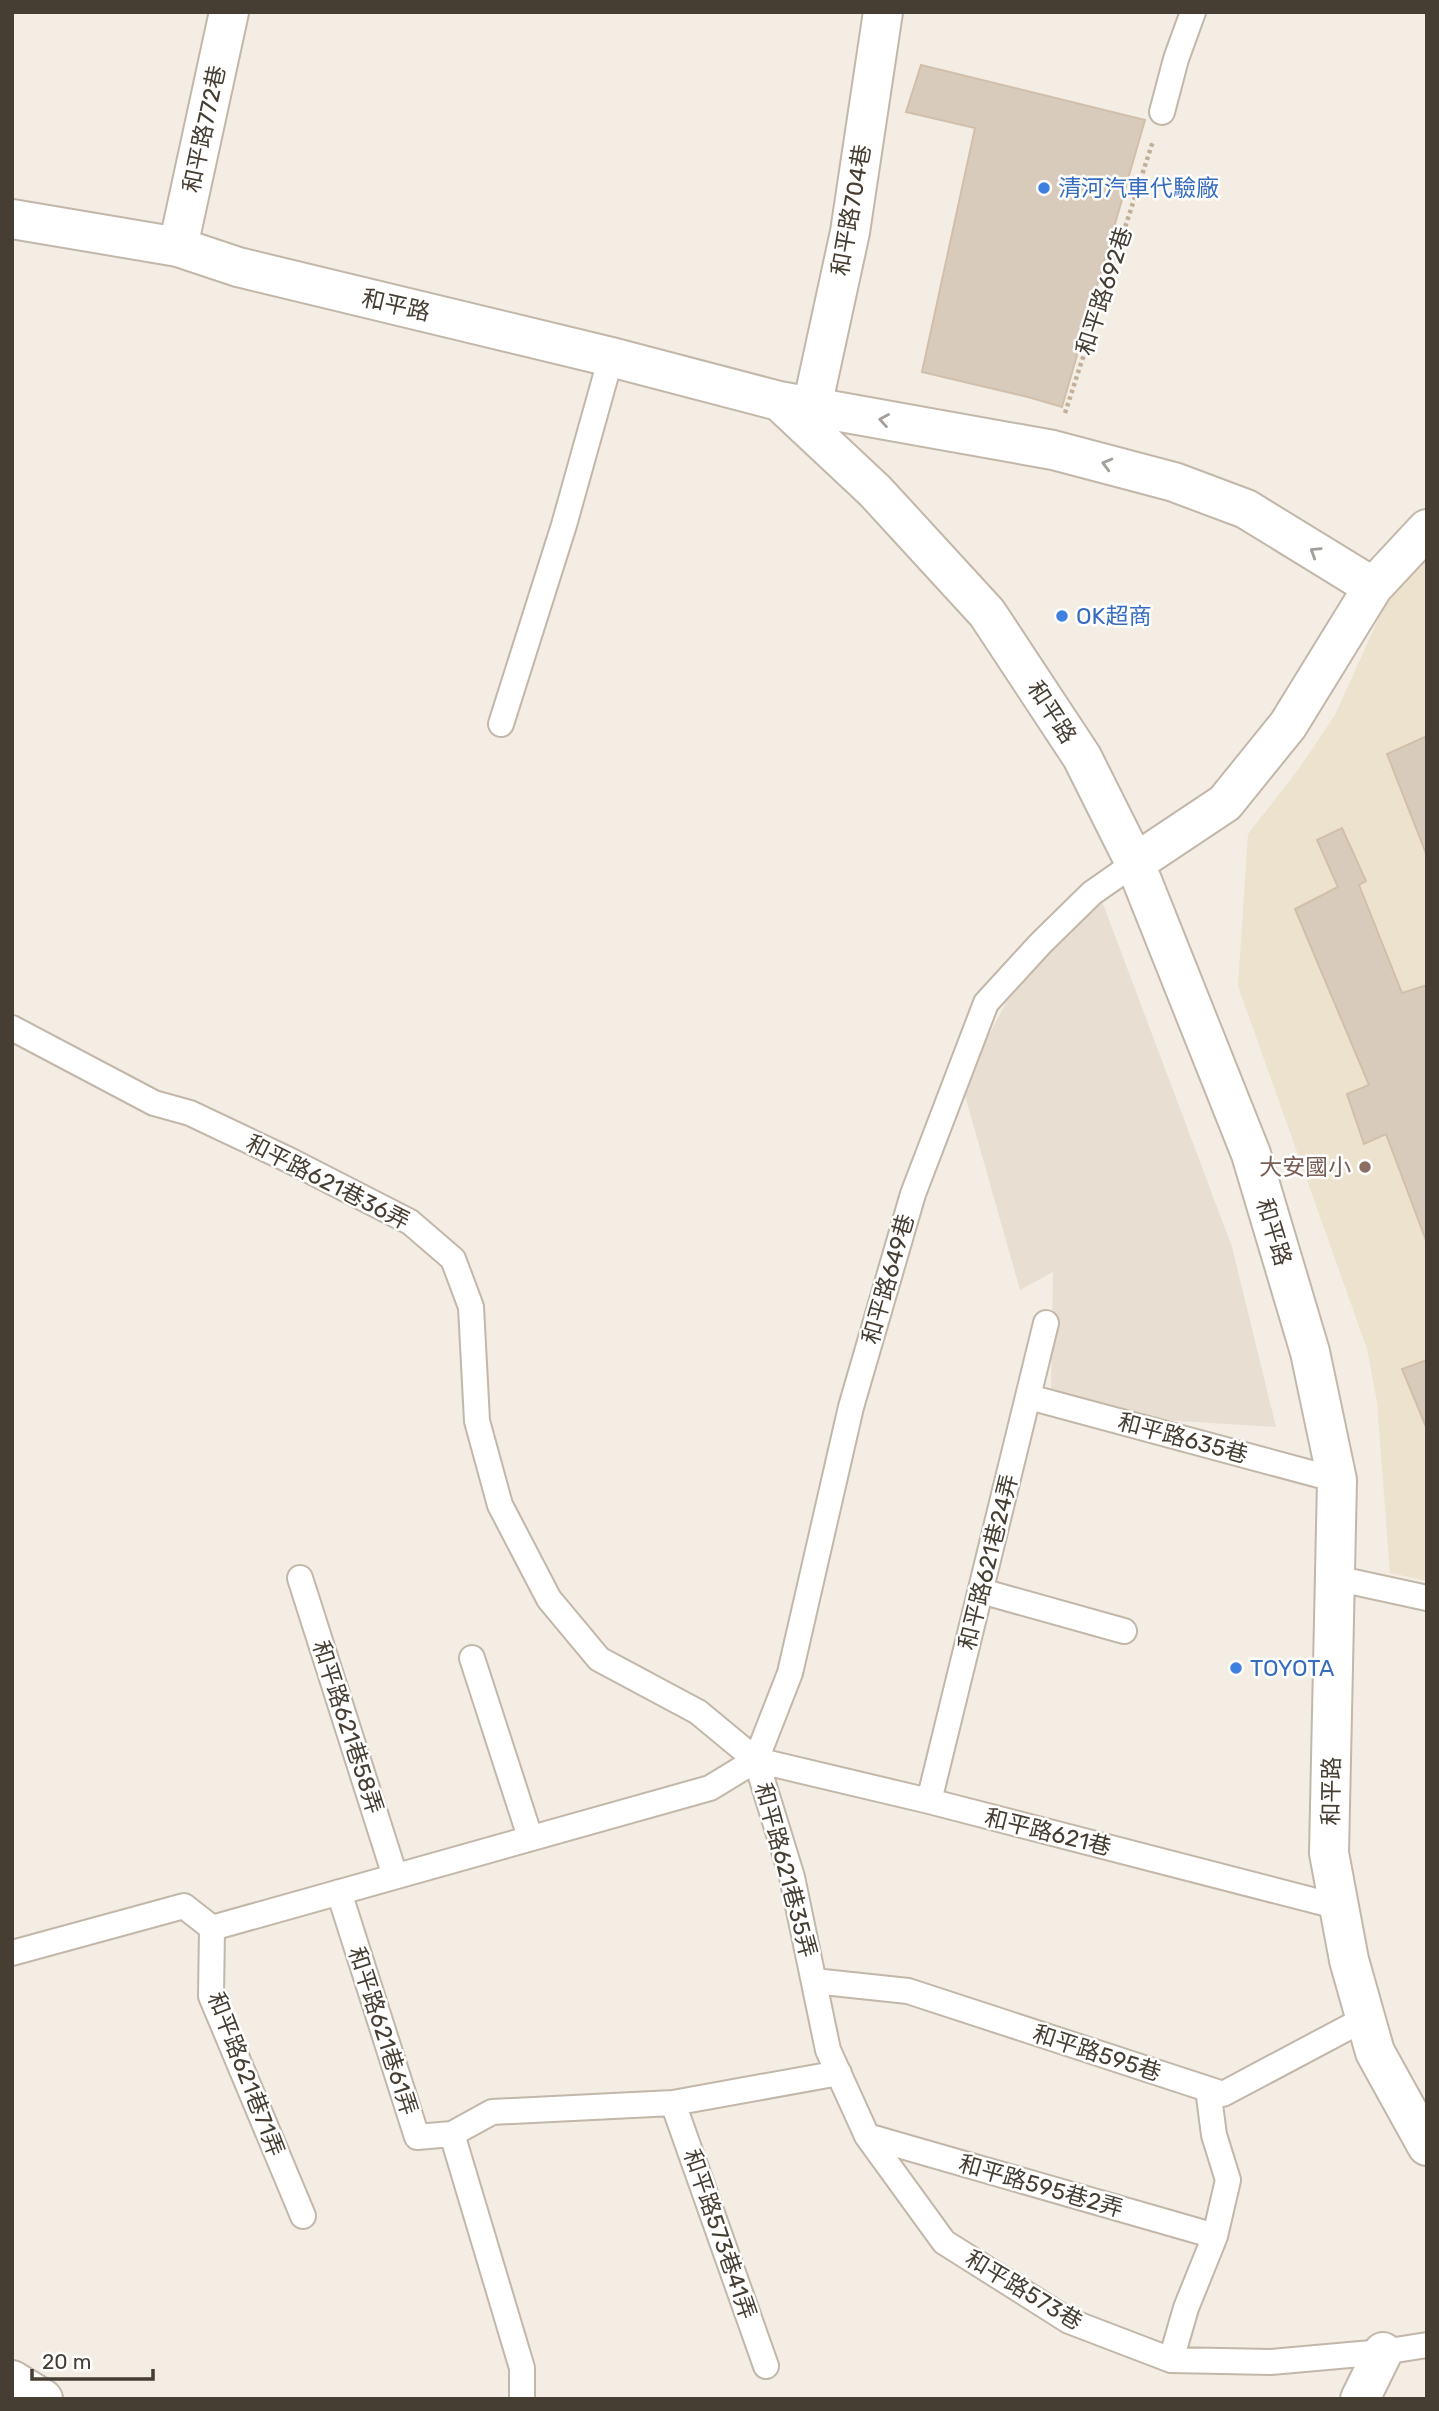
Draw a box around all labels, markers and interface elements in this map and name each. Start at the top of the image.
street label: 和平路772巷 [177,63,231,195]
street label: 和平路704巷 [826,142,876,278]
place label: 清河汽車代驗廠 [1058,174,1219,202]
marker: 清河汽車代驗廠 [1036,180,1052,196]
street label: 和平路692巷 [1070,223,1138,359]
street label: 和平路 [359,284,433,326]
one-way arrow [878,413,890,428]
one-way arrow [1101,458,1113,472]
one-way arrow [1309,547,1322,560]
place label: OK超商 [1076,602,1151,630]
marker: OK超商 [1054,608,1070,624]
street label: 和平路 [1021,675,1083,749]
street label: 和平路621巷36弄 [241,1129,415,1235]
place label: 大安國小 [1259,1153,1351,1181]
marker: 大安國小 [1357,1159,1373,1175]
street label: 和平路 [1251,1195,1297,1269]
street label: 和平路649巷 [856,1211,920,1347]
street label: 和平路635巷 [1115,1407,1251,1469]
street label: 和平路621巷24弄 [953,1471,1023,1653]
street label: 和平路621巷58弄 [307,1637,389,1817]
place label: TOYOTA [1250,1654,1334,1682]
marker: TOYOTA [1228,1660,1244,1676]
street label: 和平路 [1316,1756,1346,1826]
street label: 和平路621巷35弄 [749,1780,823,1960]
street label: 和平路621巷 [982,1803,1114,1861]
street label: 和平路621巷61弄 [343,1943,423,2119]
street label: 和平路621巷71弄 [202,1988,290,2160]
street label: 和平路595巷 [1029,2019,1165,2087]
street label: 和平路573巷41弄 [678,2145,762,2323]
street label: 和平路595巷2弄 [956,2149,1126,2223]
street label: 和平路573巷 [961,2244,1087,2336]
scale bar [32,2338,152,2382]
text: 20 m [42,2349,91,2374]

